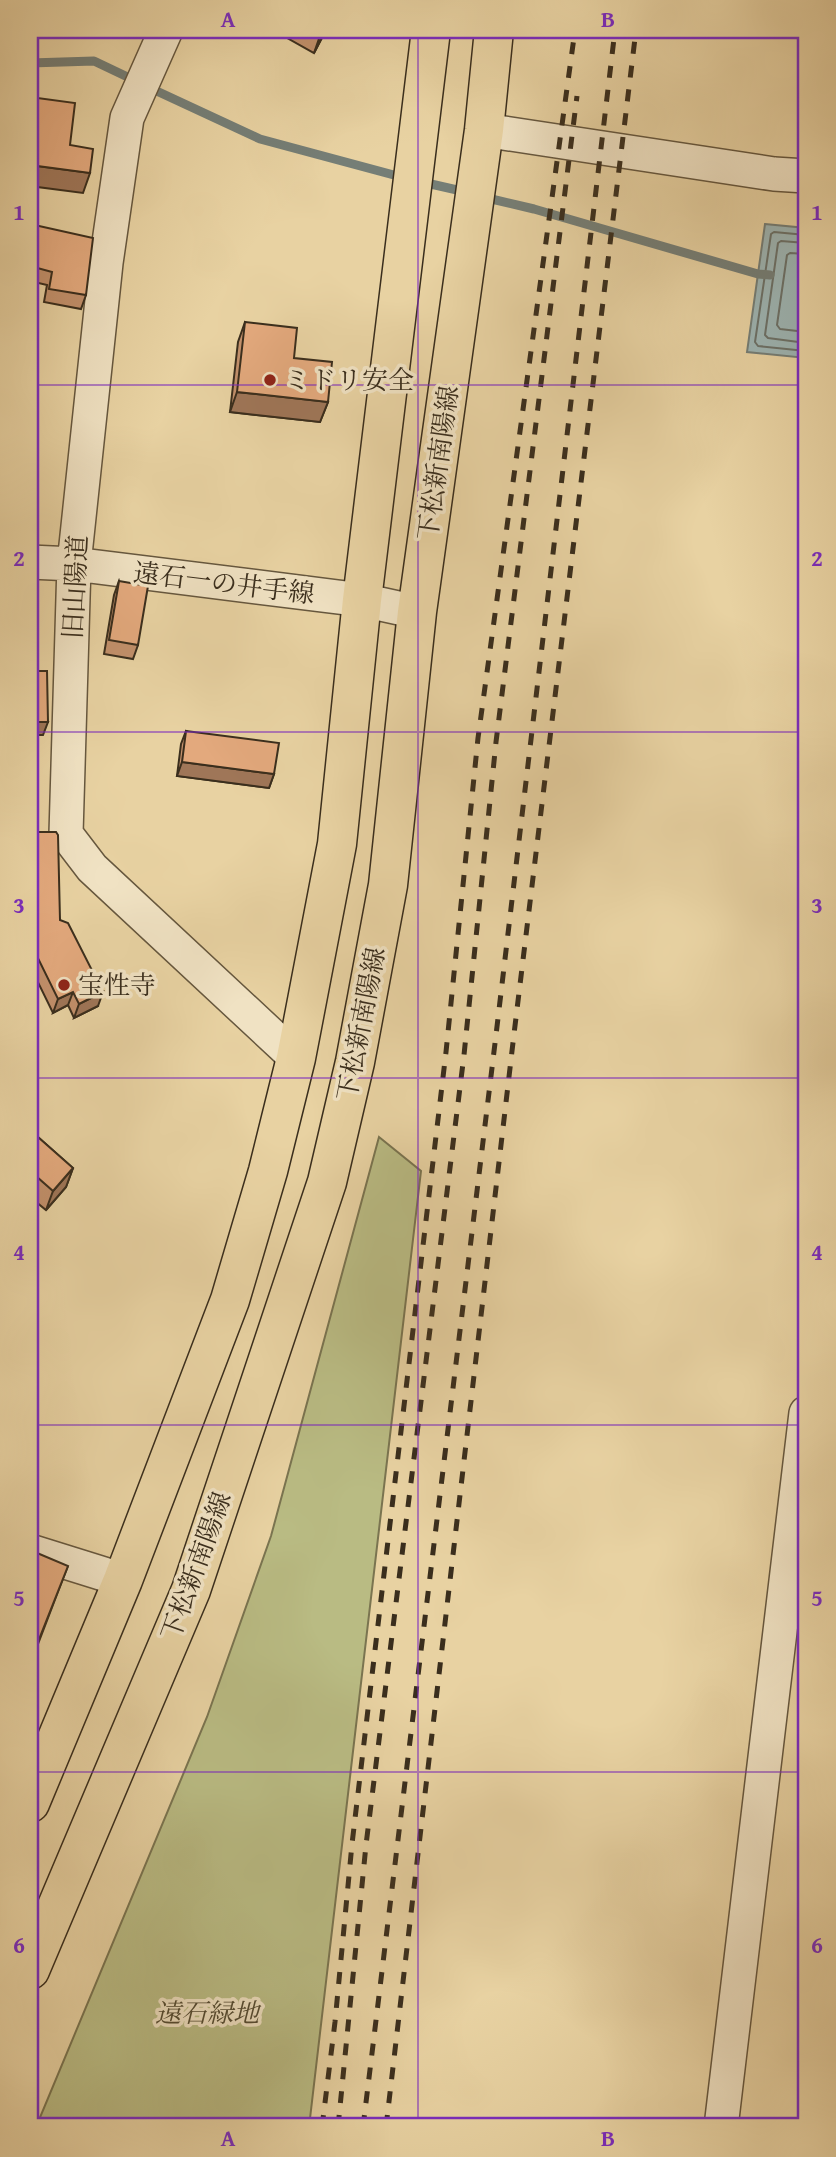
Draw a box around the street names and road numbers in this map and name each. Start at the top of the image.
street label: 下松新南陽線 [407,383,468,543]
street label: 旧山陽道 [52,534,97,640]
street label: 遠石一の井手線 [131,552,317,613]
street label: 下松新南陽線 [326,944,395,1104]
street label: 下松新南陽線 [151,1486,241,1646]

